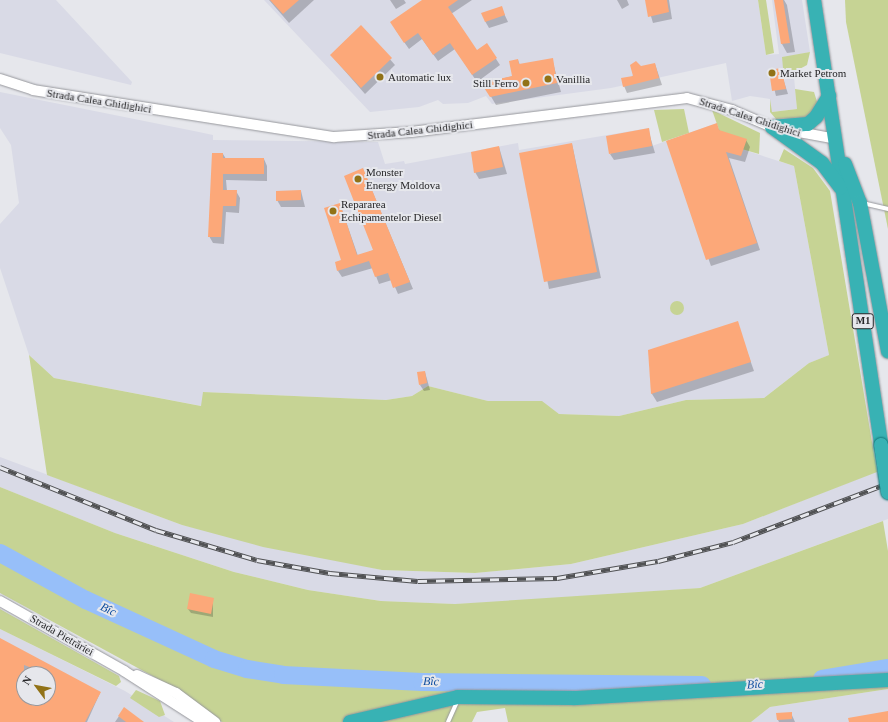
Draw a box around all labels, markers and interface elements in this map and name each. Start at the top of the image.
place label: Market Petrom [780,66,846,80]
marker: Market Petrom [767,68,777,78]
place label: Automatic lux [388,70,451,84]
marker: Automatic lux [375,72,385,82]
place label: Vanillia [556,72,590,86]
marker: Vanillia [543,74,553,84]
place label: Still Ferro [473,76,518,90]
marker: Still Ferro [521,78,531,88]
street label: Strada Calea Ghidighici [46,86,152,116]
street label: Strada Calea Ghidighici [698,94,802,140]
street label: Strada Calea Ghidighici [367,118,473,142]
place label: Monster Energy Moldova [366,166,440,192]
marker: Monster Energy Moldova [353,174,363,184]
place label: Repararea Echipamentelor Diesel [341,198,441,224]
marker: Repararea Echipamentelor Diesel [328,206,338,216]
road number: M1 [851,313,875,329]
water label: Bîc [98,600,118,620]
street label: Strada Pietrăriei [28,611,96,659]
north arrow [16,666,56,706]
text: N [19,674,34,687]
water label: Bîc [423,675,439,689]
water label: Bîc [747,678,763,692]

